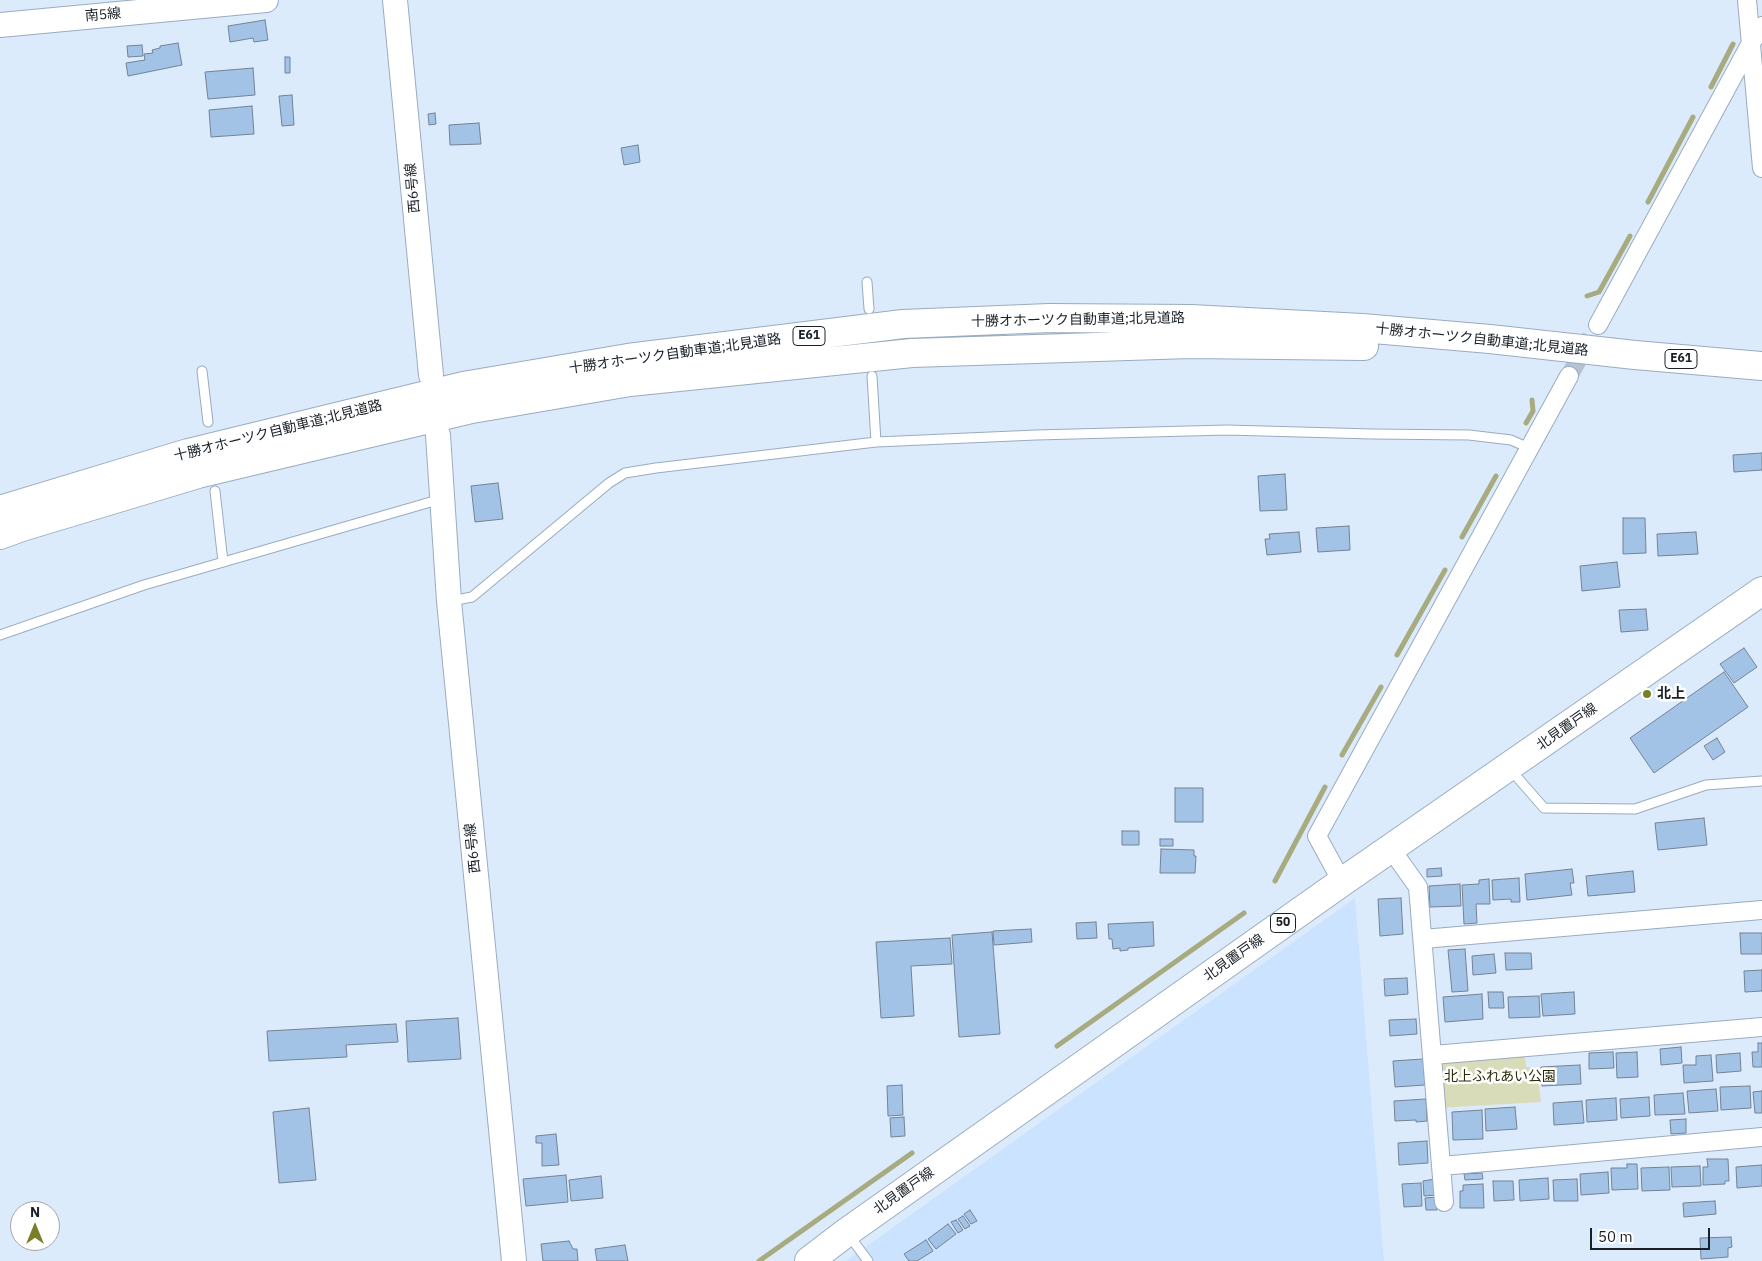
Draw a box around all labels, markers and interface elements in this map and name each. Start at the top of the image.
street label: 南5線 [84,5,122,25]
street label: 西6号線 [402,162,424,214]
street label: 十勝オホーツク自動車道;北見道路 [971,310,1185,330]
street label: 十勝オホーツク自動車道;北見道路 [1375,320,1589,360]
road number: E61 [793,326,825,346]
street label: 十勝オホーツク自動車道;北見道路 [568,331,782,377]
road number: E61 [1665,349,1697,368]
street label: 十勝オホーツク自動車道;北見道路 [172,397,384,465]
place label: 北上 [1657,686,1685,702]
marker: 北上 [1641,688,1653,700]
street label: 北見置戸線 [1534,700,1600,754]
street label: 西6号線 [462,822,484,874]
road number: 50 [1270,914,1296,932]
street label: 北見置戸線 [1201,931,1267,985]
park label: 北上ふれあい公園 [1444,1069,1556,1085]
street label: 北見置戸線 [871,1164,937,1218]
north arrow [10,1201,60,1251]
text: N [30,1203,40,1221]
scale bar [1592,1218,1712,1250]
text: 50 m [1598,1227,1633,1246]

